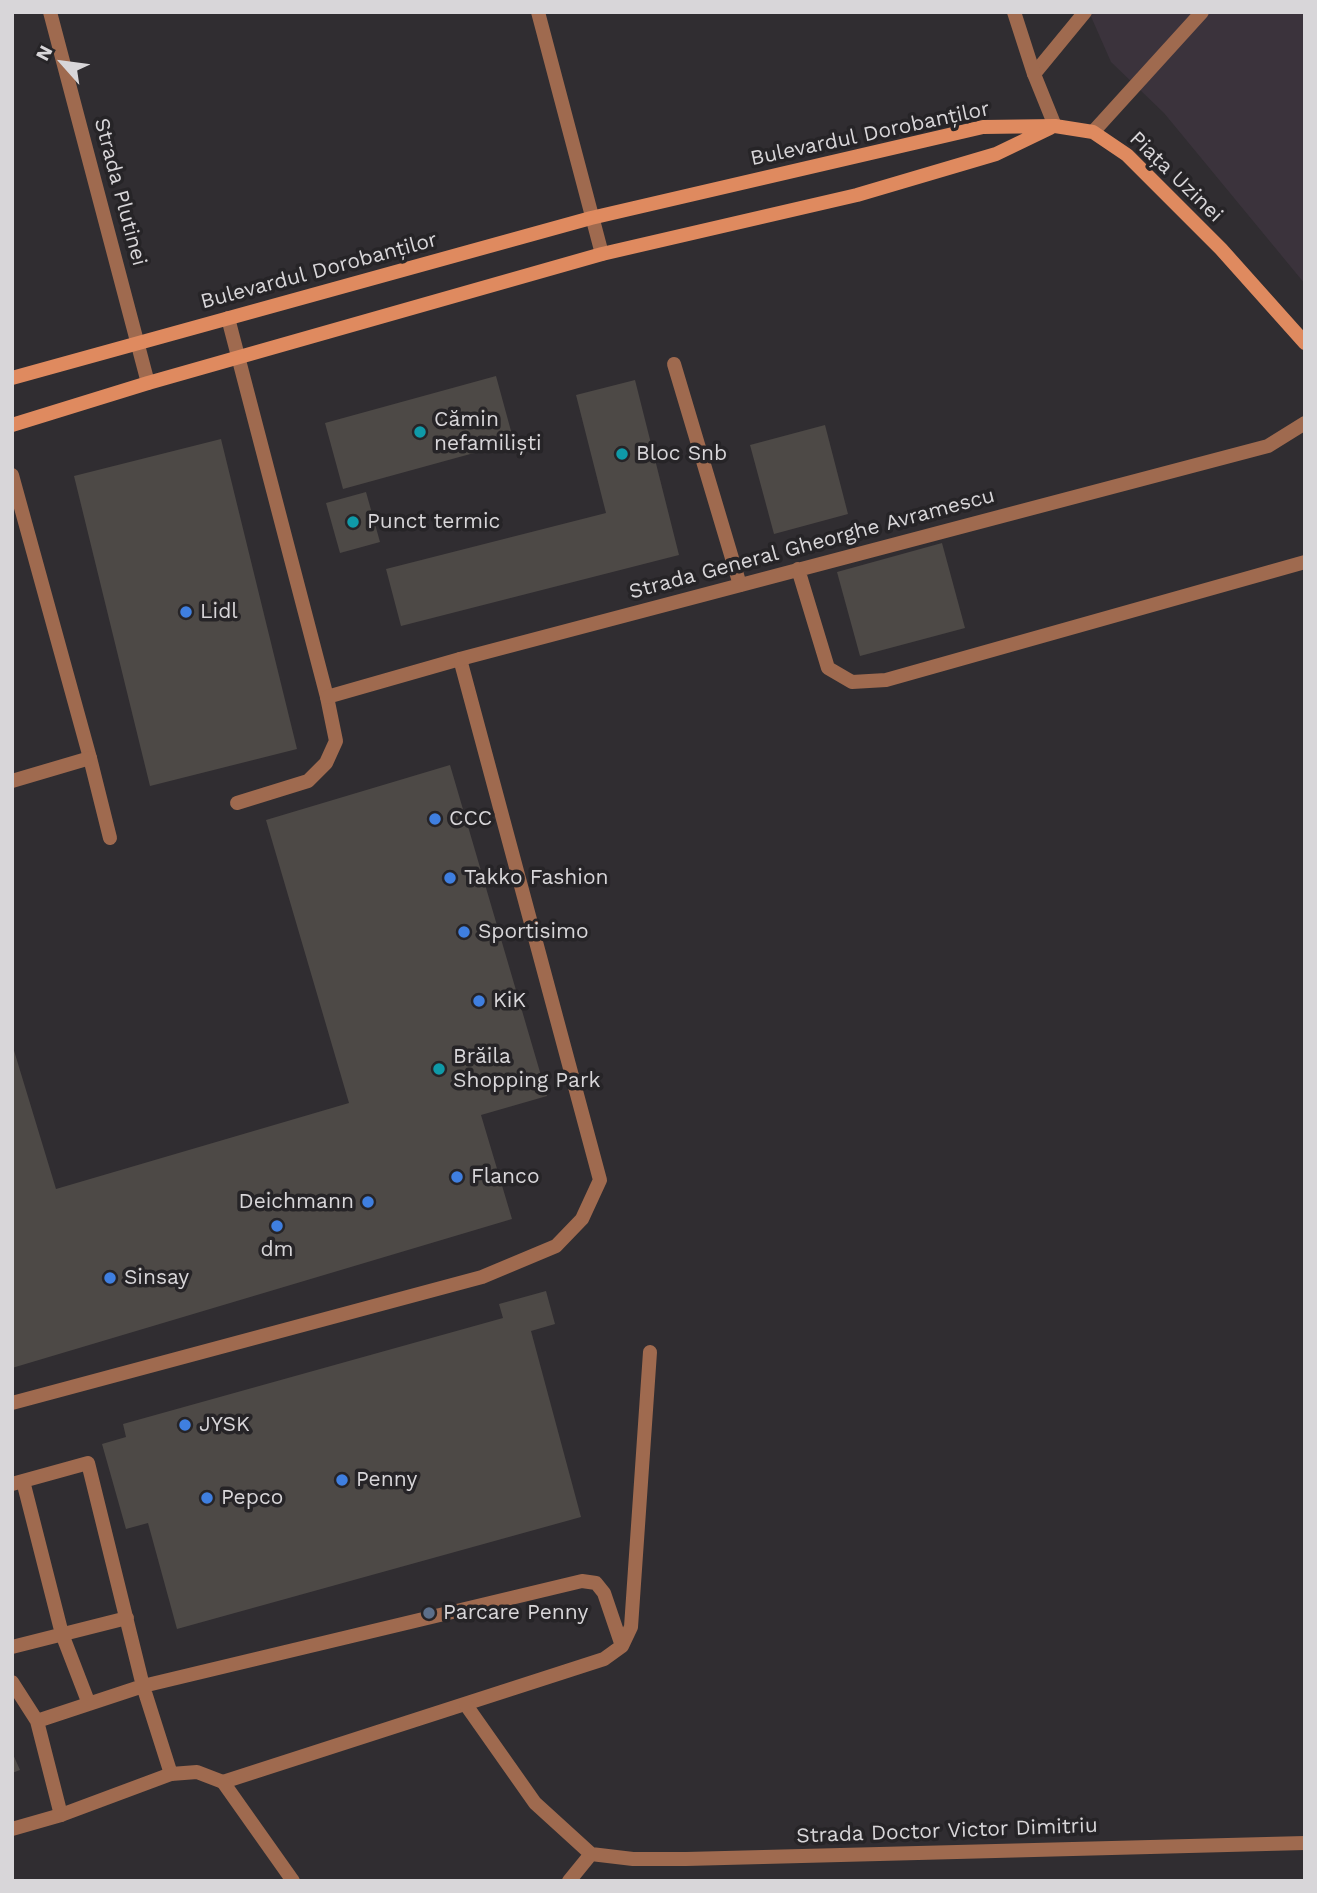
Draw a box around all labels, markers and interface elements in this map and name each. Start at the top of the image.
north arrow [28,28,98,98]
text: N [31,41,57,65]
street label: Bulevardul Dorobanților [748,96,992,172]
street label: Strada Plutinei [88,115,152,269]
street label: Piața Uzinei [1124,126,1228,228]
street label: Bulevardul Dorobanților [198,227,440,315]
place label: Cămin nefamiliști [434,407,542,457]
marker: Cămin nefamiliști [412,424,428,440]
place label: Bloc Snb [636,441,727,467]
marker: Bloc Snb [614,446,630,462]
street label: Strada General Gheorghe Avramescu [626,483,998,605]
place label: Punct termic [367,509,500,535]
marker: Punct termic [345,514,361,530]
place label: Lidl [200,599,238,625]
marker: Lidl [178,604,194,620]
place label: CCC [449,806,492,832]
marker: CCC [427,811,443,827]
place label: Takko Fashion [464,865,609,891]
marker: Takko Fashion [442,870,458,886]
place label: Sportisimo [478,919,589,945]
marker: Sportisimo [456,924,472,940]
place label: KiK [493,988,526,1014]
marker: KiK [471,993,487,1009]
place label: Brăila Shopping Park [453,1044,600,1094]
marker: Brăila Shopping Park [431,1061,447,1077]
place label: Flanco [471,1164,539,1190]
marker: Flanco [449,1169,465,1185]
place label: Deichmann [239,1189,354,1215]
marker: Deichmann [360,1194,376,1210]
marker: dm [269,1218,285,1234]
place label: dm [260,1237,294,1263]
place label: Sinsay [124,1265,189,1291]
marker: Sinsay [102,1270,118,1286]
place label: JYSK [199,1412,250,1438]
marker: JYSK [177,1417,193,1433]
place label: Penny [356,1467,417,1493]
marker: Penny [334,1472,350,1488]
place label: Pepco [221,1485,283,1511]
marker: Pepco [199,1490,215,1506]
place label: Parcare Penny [443,1600,588,1626]
marker: Parcare Penny [421,1605,437,1621]
street label: Strada Doctor Victor Dimitriu [796,1813,1098,1849]

